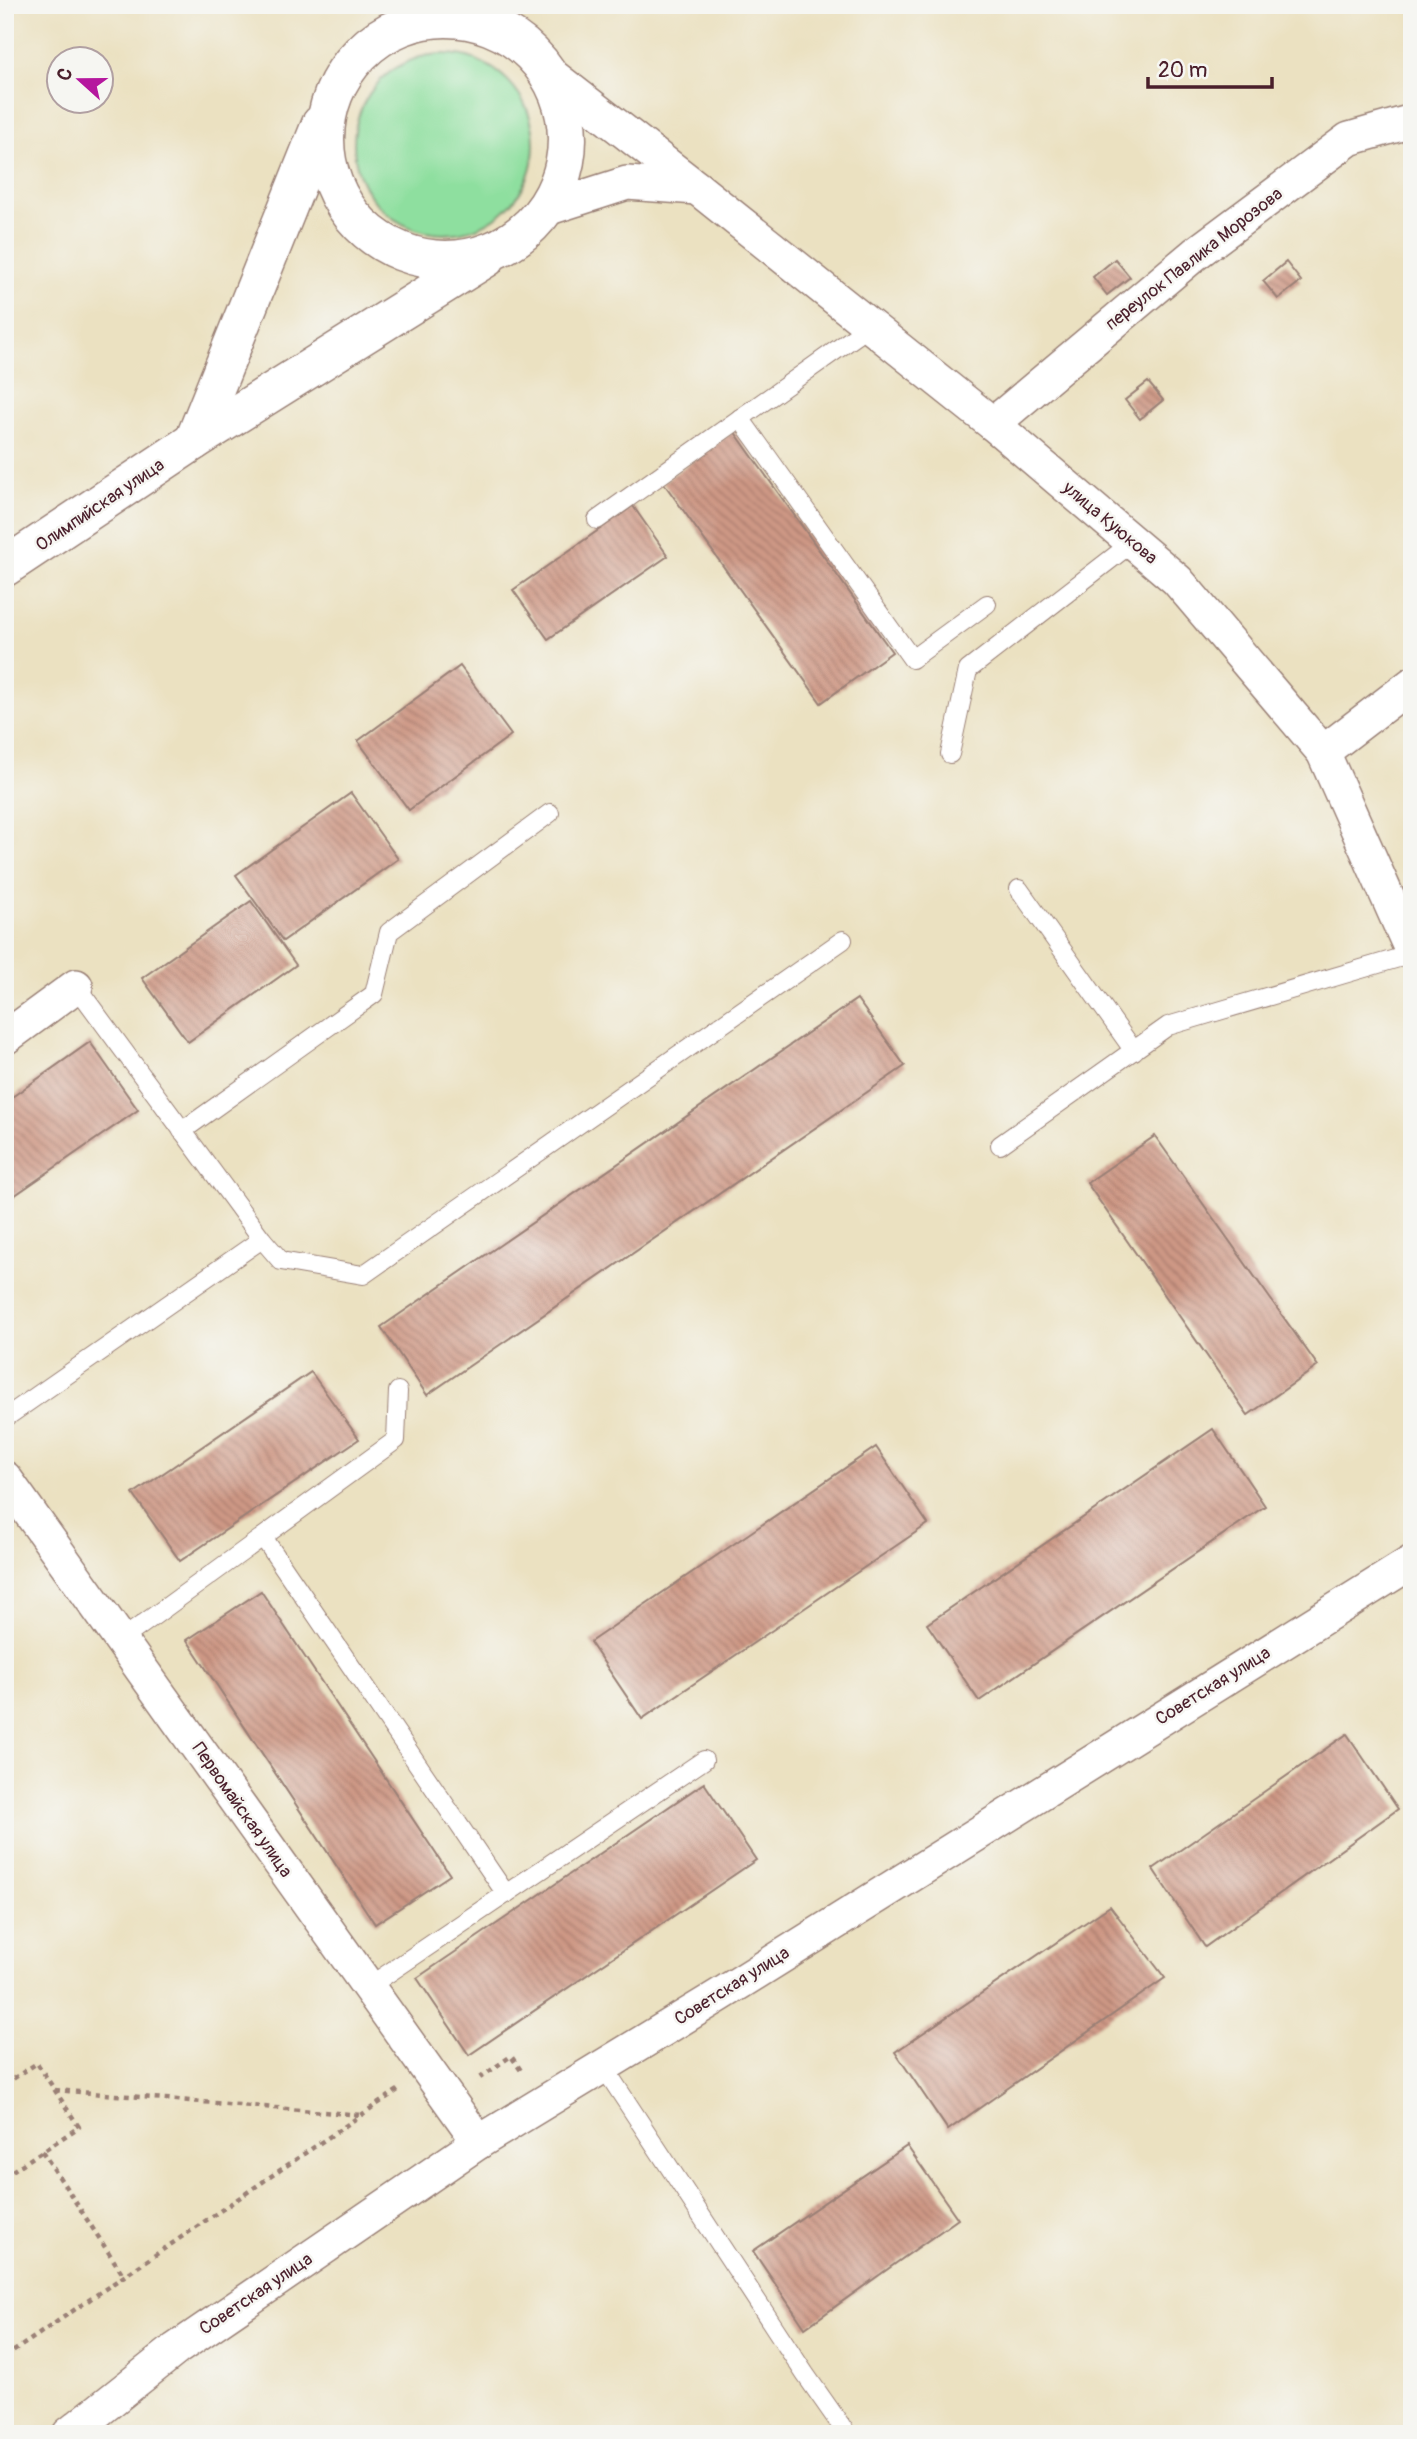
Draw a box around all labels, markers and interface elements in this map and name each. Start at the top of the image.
north arrow [46,46,116,116]
scale bar [1148,46,1272,90]
text: 20 m [1158,57,1207,84]
text: С [52,64,78,84]
street label: переулок Павлика Морозова [1101,183,1287,335]
street label: Олимпийская улица [31,453,169,557]
street label: улица Куюкова [1057,476,1162,569]
street label: Советская улица [1151,1641,1275,1731]
street label: Первомайская улица [187,1738,297,1882]
street label: Советская улица [670,1941,794,2031]
street label: Советская улица [195,2248,317,2340]

